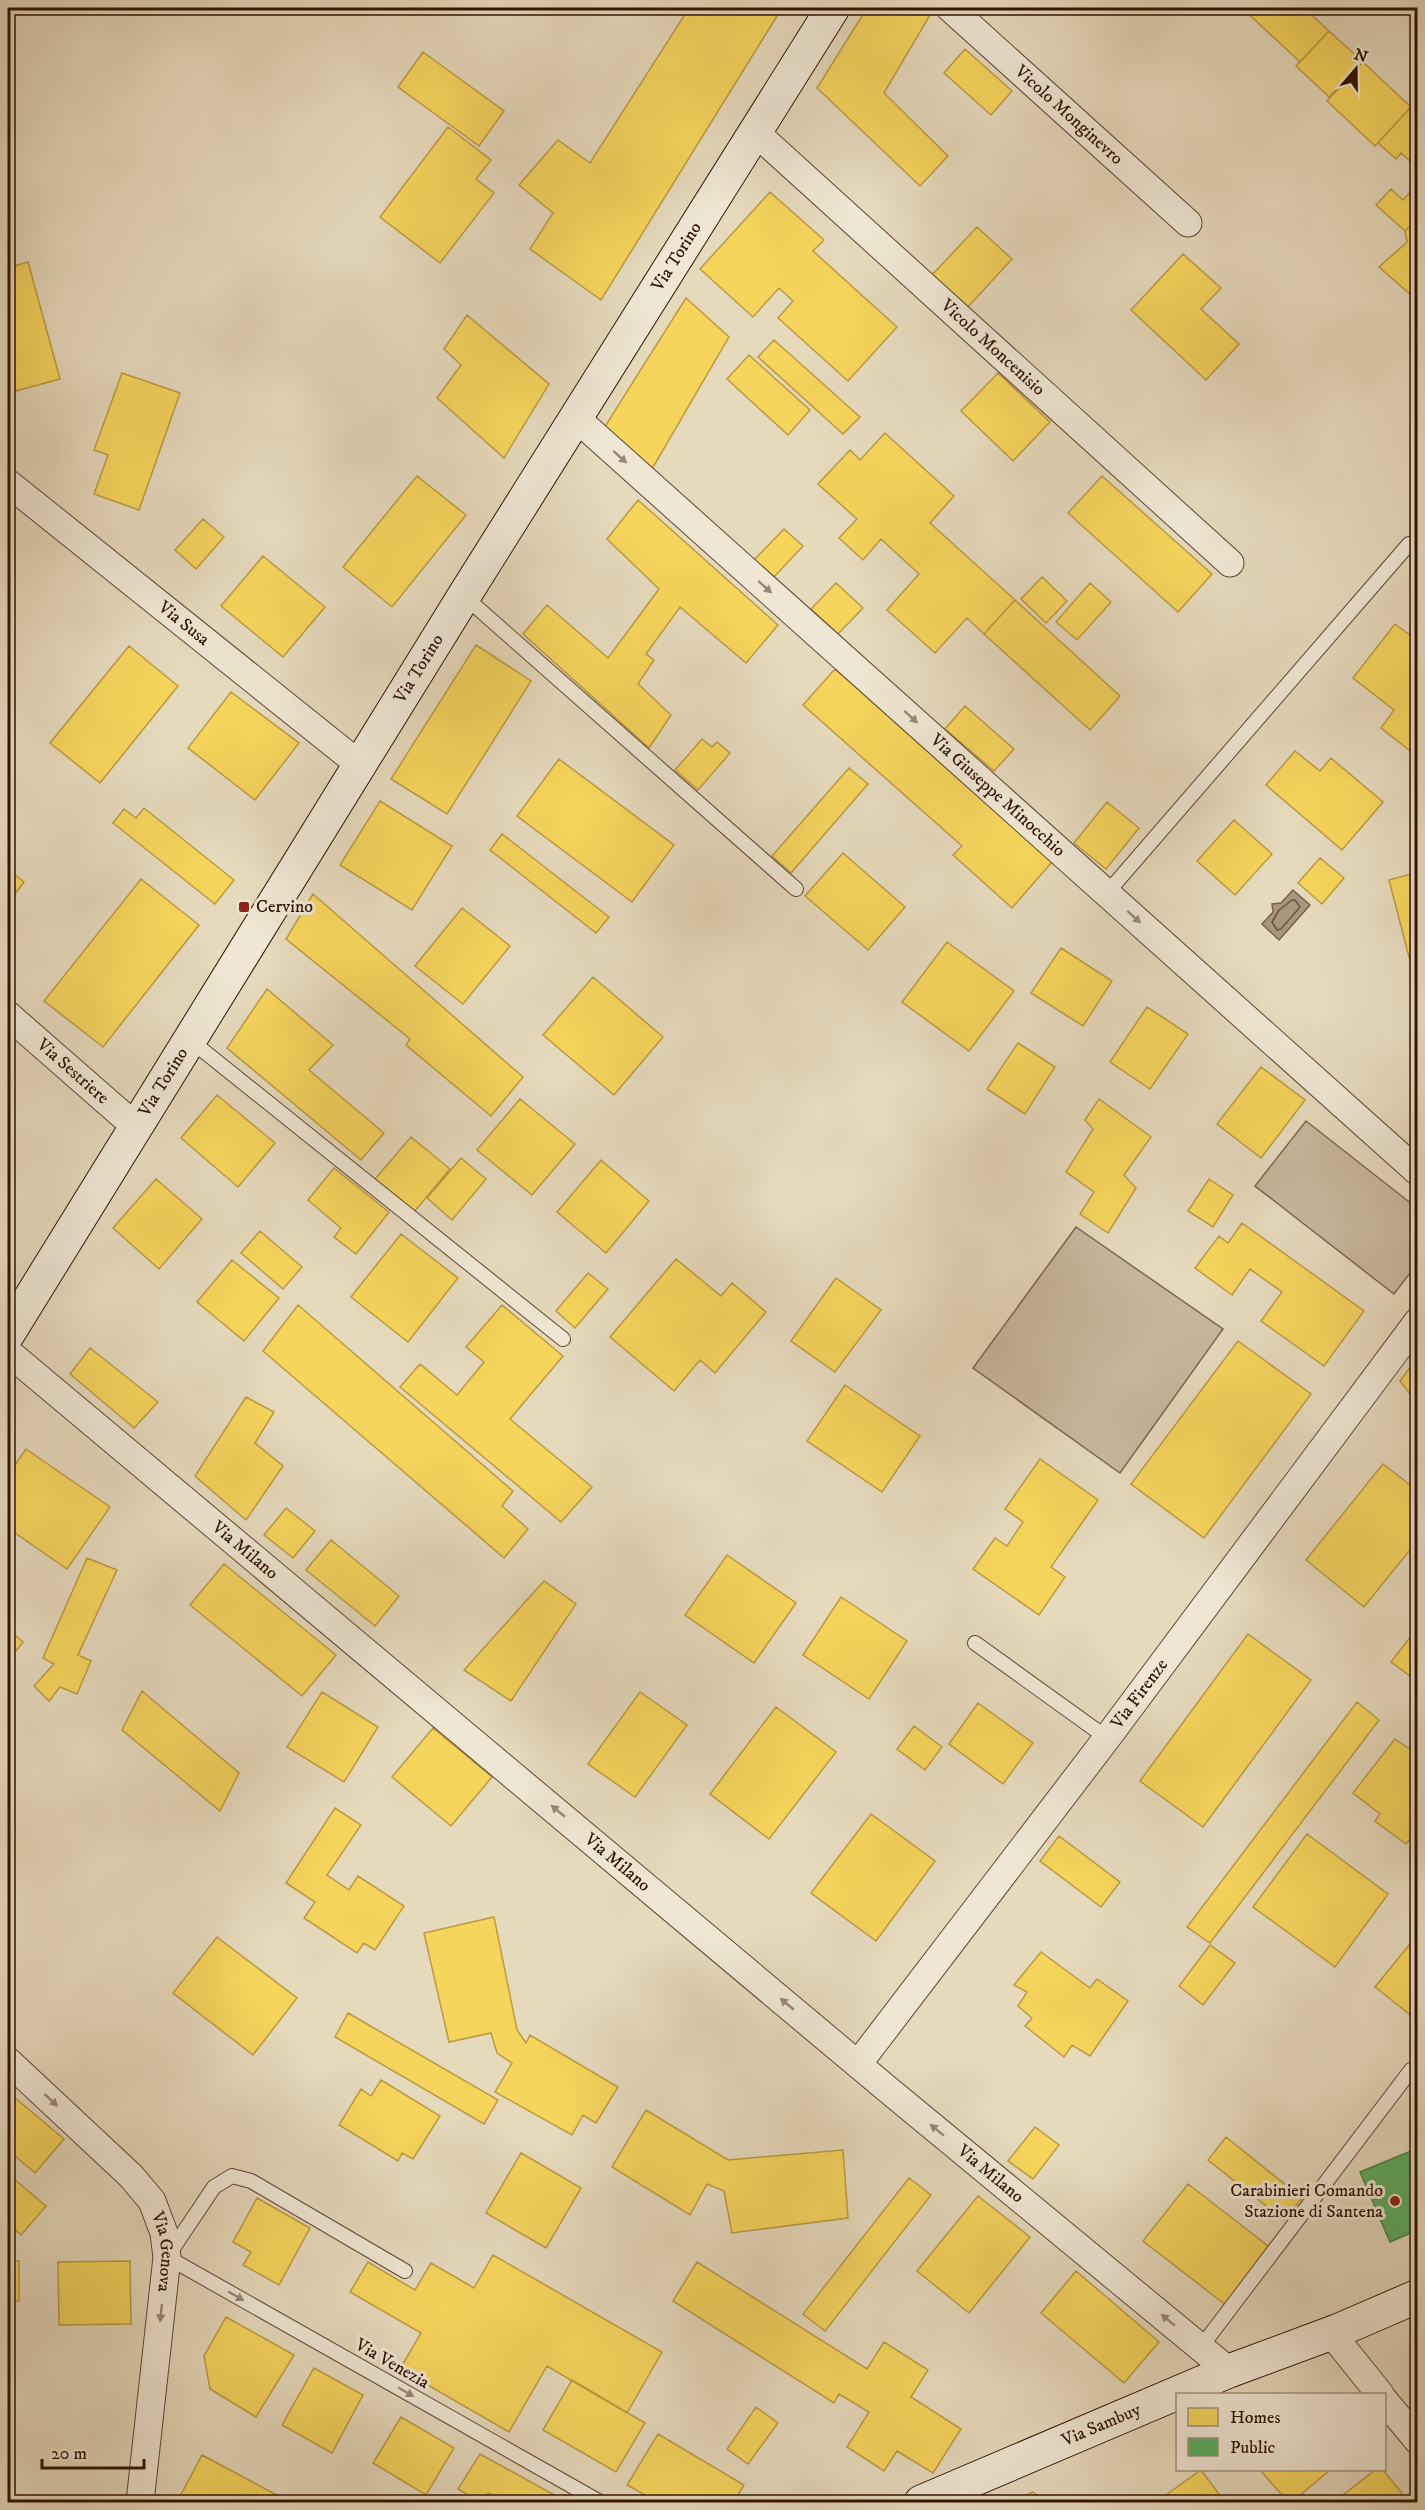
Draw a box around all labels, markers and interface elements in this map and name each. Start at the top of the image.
north arrow [1326,39,1386,99]
text: N [1351,44,1370,67]
street label: Vicolo Monginevro [1009,60,1128,170]
street label: Via Torino [646,218,707,296]
street label: Vicolo Moncenisio [935,294,1050,401]
one-way arrow [612,450,627,463]
one-way arrow [757,580,772,593]
street label: Via Susa [153,596,214,651]
street label: Via Torino [389,630,449,708]
one-way arrow [903,710,918,724]
street label: Via Giuseppe Minocchio [925,729,1070,862]
place label: Cervino [256,896,313,918]
marker: Cervino [237,900,251,914]
one-way arrow [1126,910,1141,923]
street label: Via Sestriere [31,1033,113,1109]
street label: Via Torino [133,1043,193,1122]
street label: Via Milano [206,1516,283,1585]
street label: Via Firenze [1106,1655,1173,1734]
one-way arrow [551,1805,566,1818]
street label: Via Milano [579,1828,655,1897]
one-way arrow [779,1998,795,2011]
one-way arrow [43,2093,57,2107]
one-way arrow [929,2124,944,2136]
street label: Via Milano [952,2140,1028,2208]
place label: Carabinieri Comando Stazione di Santena [1230,2180,1383,2223]
marker: Carabinieri Comando Stazione di Santena [1388,2194,1402,2208]
street label: Via Genova [146,2208,178,2294]
one-way arrow [228,2291,244,2302]
one-way arrow [156,2304,166,2323]
one-way arrow [1160,2314,1176,2327]
street label: Via Venezia [350,2333,433,2394]
one-way arrow [398,2387,414,2398]
legend [1176,2393,1386,2471]
street label: Via Sambuy [1058,2399,1145,2452]
text: Homes [1230,2407,1281,2429]
scale bar [42,2432,144,2470]
text: Public [1230,2437,1276,2459]
text: 20 m [51,2443,87,2465]

